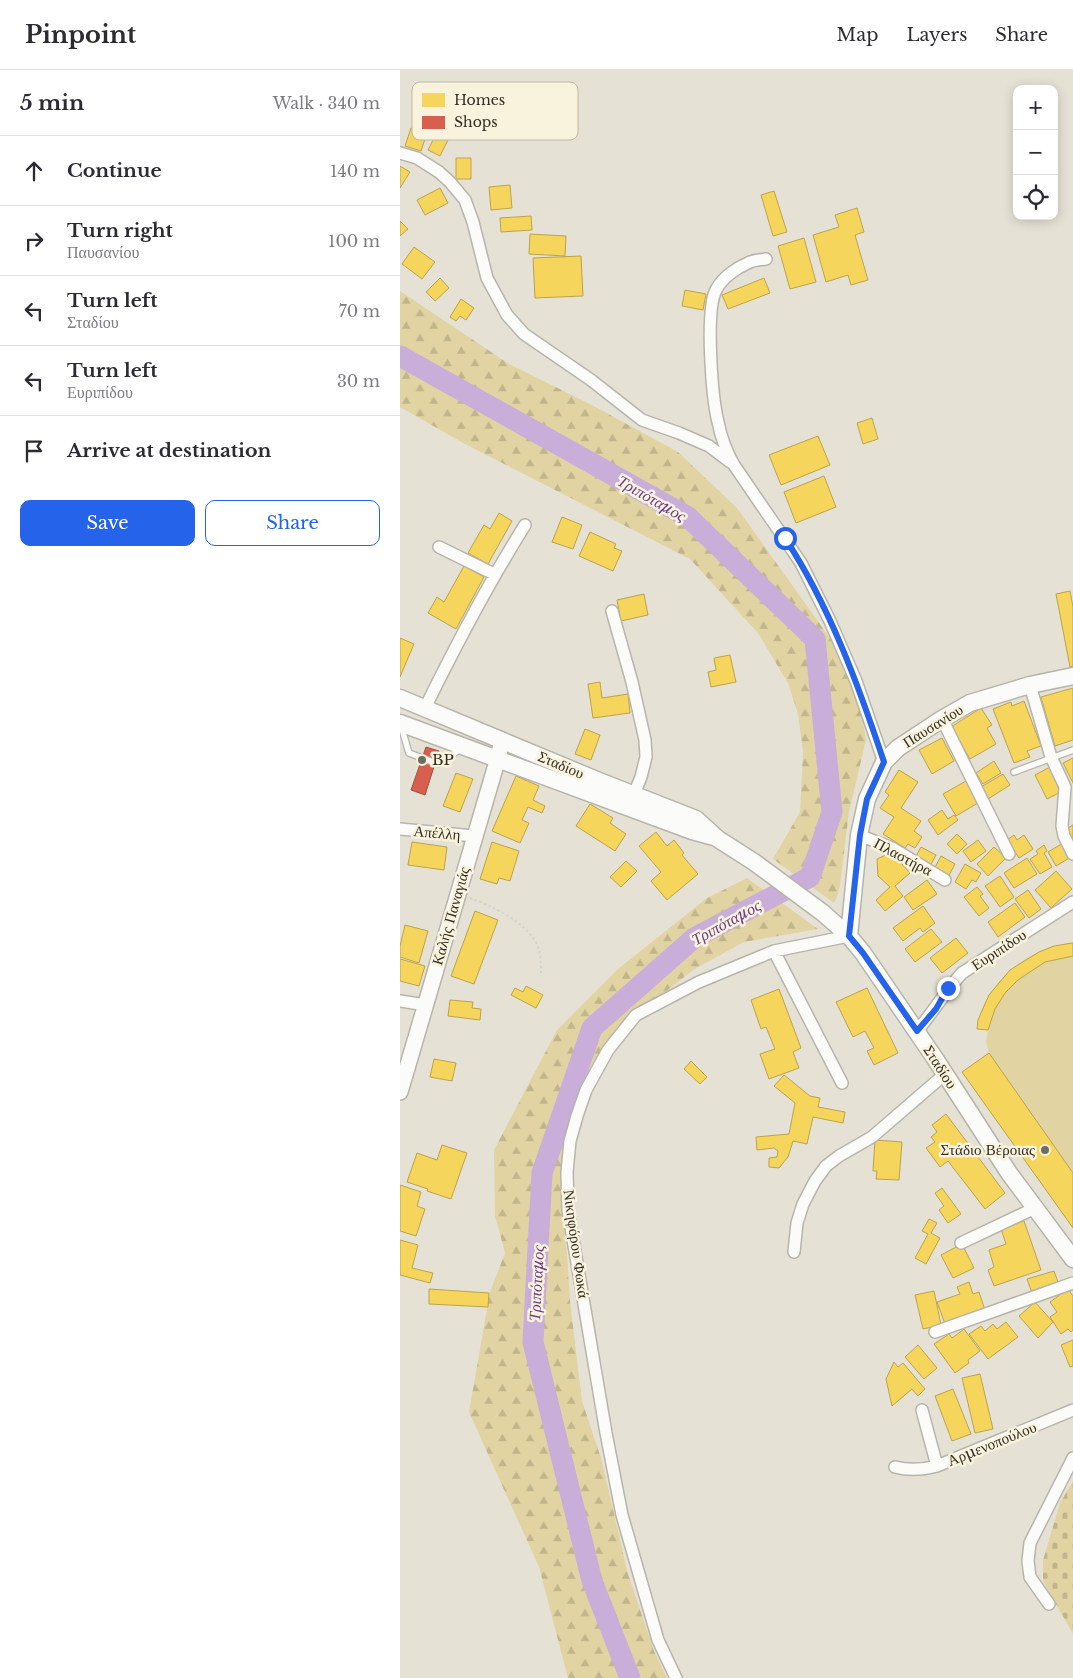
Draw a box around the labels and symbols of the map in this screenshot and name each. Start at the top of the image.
legend [412,82,578,140]
text: Homes [454,91,505,109]
text: Shops [454,113,498,131]
water label: Τριπόταμος [614,470,690,526]
route start [774,527,797,550]
street label: Παυσανίου [899,700,967,752]
street label: Σταδίου [535,746,587,783]
place label: BP [432,750,454,769]
marker: BP [416,754,428,766]
street label: Απέλλη [413,821,461,844]
street label: Πλαστήρα [871,833,936,880]
street label: Καλής Παναγιάς [427,865,474,967]
water label: Τριπόταμος [688,895,764,949]
street label: Ευριπίδου [968,925,1030,974]
route end [937,977,960,1000]
street label: Σταδίου [919,1041,962,1092]
place label: Στάδιο Βέροιας [941,1140,1035,1159]
marker: Στάδιο Βέροιας [1039,1144,1051,1156]
street label: Νικηφόρου Φωκά [559,1188,594,1299]
water label: Τριπόταμος [524,1244,548,1321]
street label: Αρμενοπούλου [944,1417,1039,1470]

